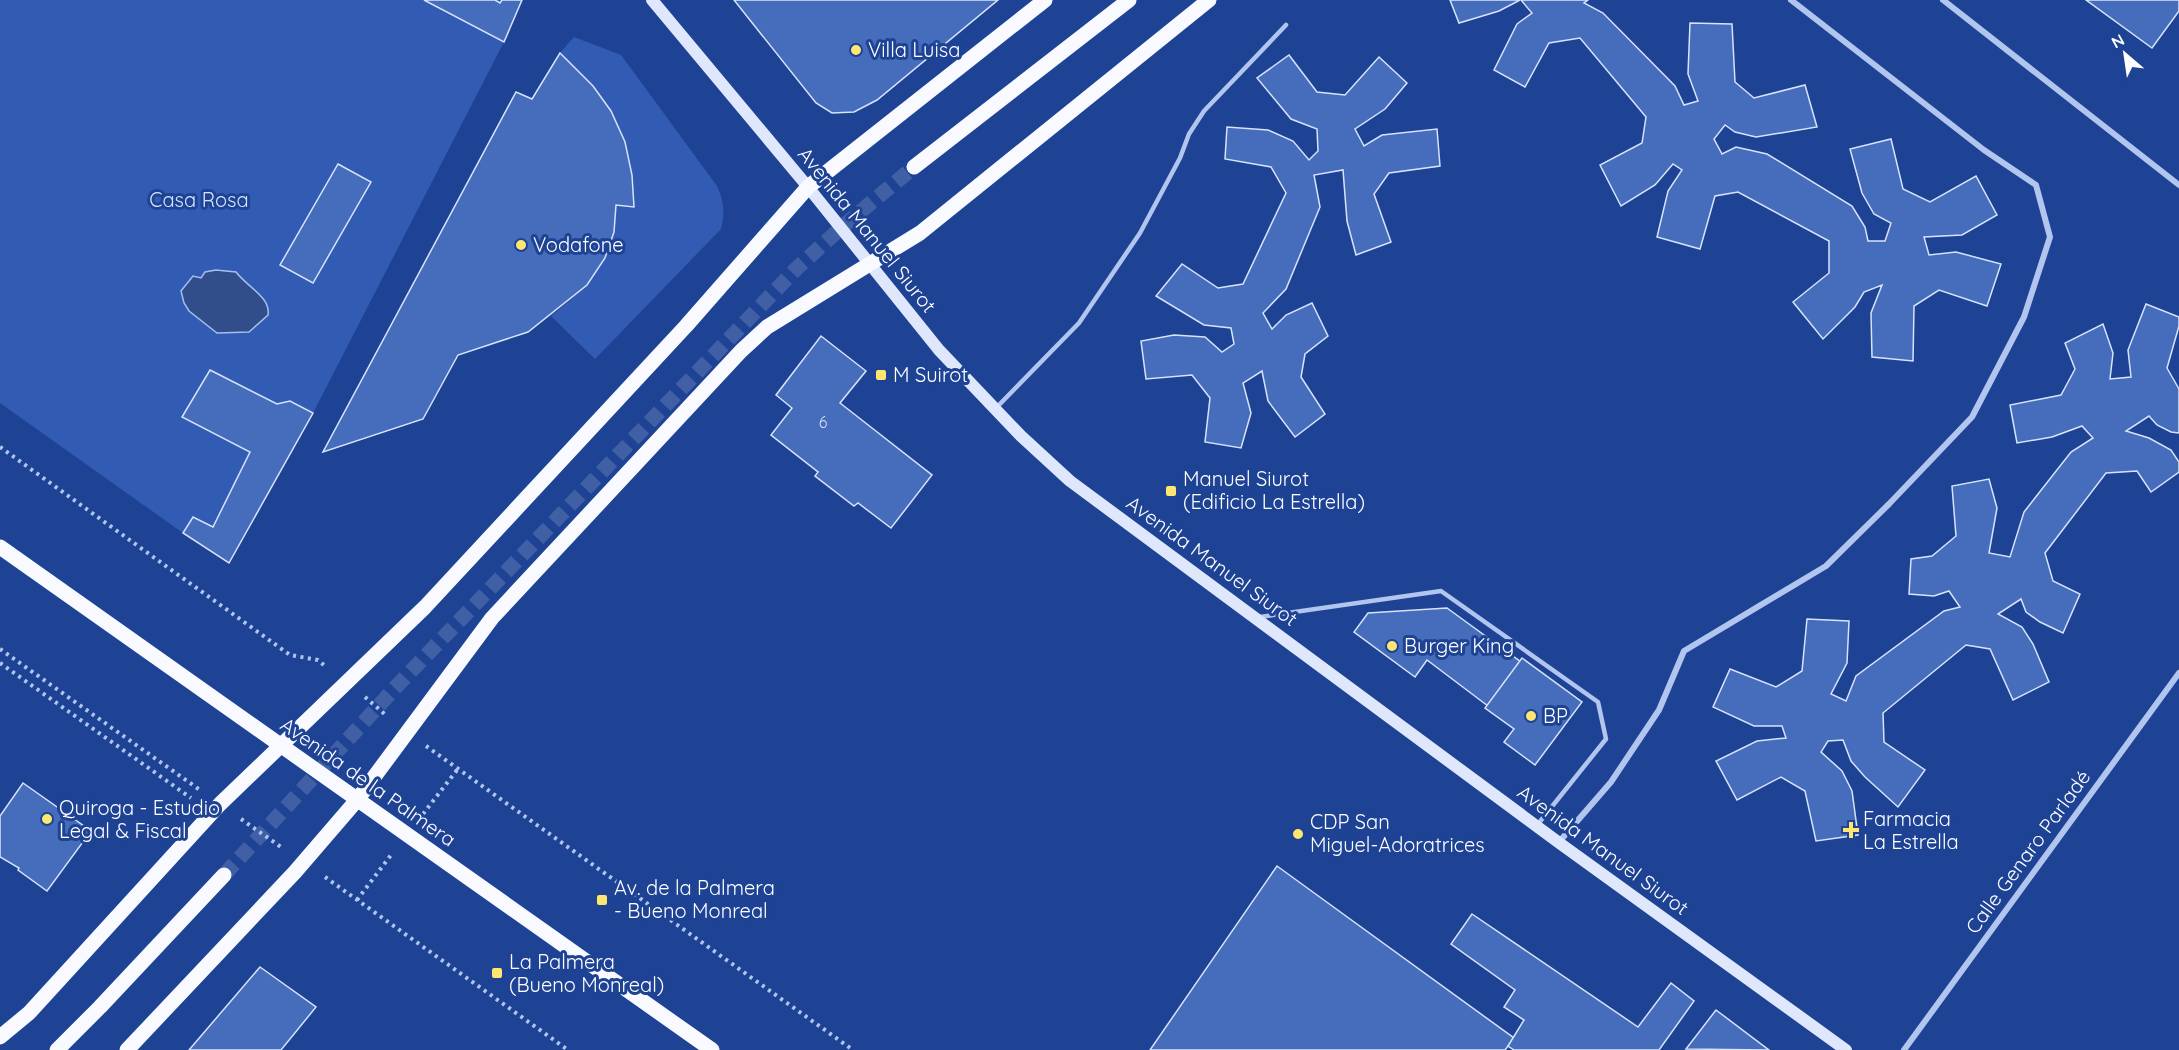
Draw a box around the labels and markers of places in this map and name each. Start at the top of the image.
place label: Villa Luisa [868,37,960,62]
marker: Villa Luisa [849,43,863,57]
place label: Vodafone [533,232,624,257]
marker: Vodafone [514,238,528,252]
place label: M Suirot [893,362,968,387]
marker: M Suirot [874,368,888,382]
place label: Manuel Siurot (Edificio La Estrella) [1183,466,1365,514]
marker: Manuel Siurot (Edificio La Estrella) [1164,484,1178,498]
place label: Burger King [1404,633,1514,658]
marker: Burger King [1385,639,1399,653]
place label: BP [1543,703,1568,728]
marker: BP [1524,709,1538,723]
place label: Quiroga - Estudio Legal & Fiscal [59,795,220,843]
place label: Farmacia La Estrella [1863,806,1959,854]
place label: CDP San Miguel-Adoratrices [1310,809,1485,857]
marker: Quiroga - Estudio Legal & Fiscal [40,812,54,826]
marker: Farmacia La Estrella [1844,823,1858,837]
marker: CDP San Miguel-Adoratrices [1291,827,1305,841]
place label: Av. de la Palmera - Bueno Monreal [614,875,775,923]
marker: Av. de la Palmera - Bueno Monreal [595,893,609,907]
place label: La Palmera (Bueno Monreal) [509,949,664,997]
marker: La Palmera (Bueno Monreal) [490,966,504,980]

